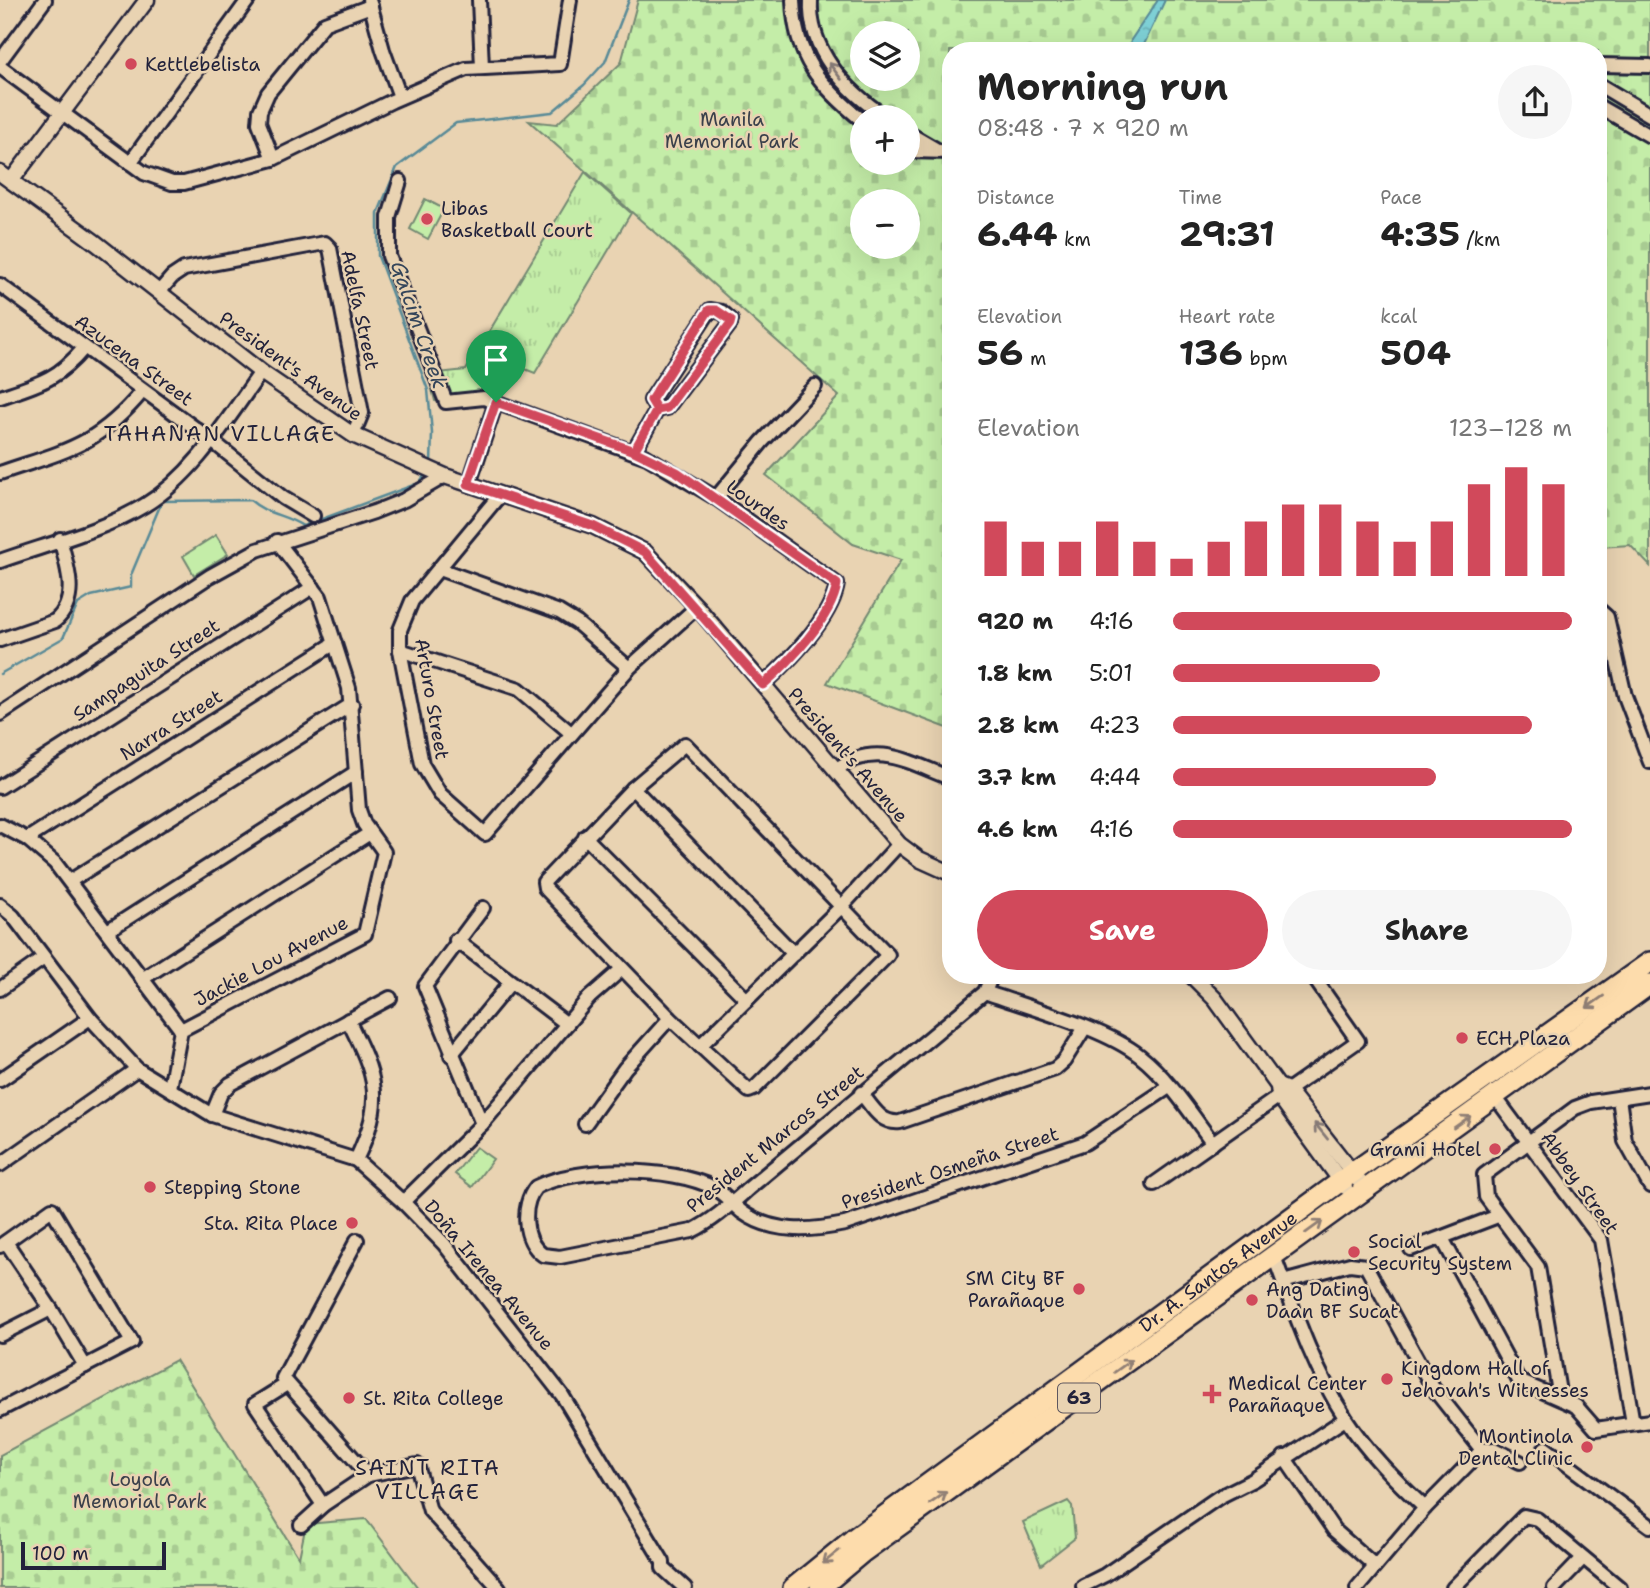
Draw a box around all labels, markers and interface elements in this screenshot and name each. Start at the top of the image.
map controls [850,21,920,259]
button: layers [850,21,920,91]
place label: Kettlebelista [145,52,260,77]
marker: Kettlebelista [123,56,139,72]
text: Morning run [977,61,1228,112]
one-way arrow [828,63,843,81]
button: share [1498,65,1572,139]
button: + [850,105,920,175]
park label: Manila Memorial Park [665,107,799,154]
text: 08:48 · 7 × 920 m [977,113,1189,143]
text: Distance [977,185,1055,210]
text: Time [1179,185,1222,210]
text: Pace [1380,185,1422,210]
button: − [850,189,920,259]
place label: Libas Basketball Court [441,196,593,243]
text: 6.44 [977,210,1058,257]
text: 29:31 [1179,210,1275,257]
text: 4:35 [1380,210,1460,257]
marker: Libas Basketball Court [419,211,435,227]
text: km [1058,227,1091,252]
text: /km [1460,227,1501,252]
street label: Adelfa Street [335,248,385,372]
water label: Galcim Creek [384,257,454,393]
text: Elevation [977,304,1062,329]
text: Heart rate [1179,304,1275,329]
text: kcal [1380,304,1417,329]
street label: President's Avenue [214,306,368,426]
street label: Azucena Street [70,309,198,411]
text: 56 [977,329,1023,376]
text: 136 [1179,329,1243,376]
text: 504 [1380,329,1451,376]
pin [466,330,526,402]
icon: arrive [477,341,515,379]
text: m [1023,346,1046,371]
text: bpm [1243,346,1288,371]
text: Elevation [977,413,1080,443]
text: 123–128 m [1449,413,1572,443]
district label: TAHANAN VILLAGE [104,420,336,448]
street label: Lourdes [721,474,795,536]
text: 920 m [977,606,1053,636]
text: 4:16 [1089,606,1134,636]
street label: Sampaguita Street [68,613,224,727]
street label: Arturo Street [409,637,455,761]
text: 1.8 km [977,658,1052,688]
text: 5:01 [1089,658,1133,688]
street label: President's Avenue [782,682,914,828]
street label: Narra Street [115,684,227,766]
text: 2.8 km [977,710,1059,740]
text: 4:23 [1089,710,1140,740]
text: 3.7 km [977,762,1056,792]
text: 4:44 [1089,762,1141,792]
text: 4.6 km [977,814,1058,844]
text: 4:16 [1089,814,1134,844]
button: Save [977,890,1268,970]
button: Share [1282,890,1572,970]
street label: Jackie Lou Avenue [190,910,352,1012]
one-way arrow [1586,995,1605,1010]
place label: ECH Plaza [1476,1026,1570,1051]
marker: ECH Plaza [1454,1030,1470,1046]
street label: President Marcos Street [681,1059,869,1219]
one-way arrow [1452,1115,1471,1129]
street label: President Osmeña Street [838,1121,1062,1215]
one-way arrow [1313,1122,1329,1140]
street label: Abbey Street [1535,1127,1625,1239]
place label: Grami Hotel [1370,1137,1481,1162]
marker: Grami Hotel [1487,1141,1503,1157]
place label: Stepping Stone [164,1175,301,1200]
marker: Stepping Stone [142,1179,158,1195]
street label: Doña Irenea Avenue [419,1194,559,1356]
street label: Dr. A. Santos Avenue [1134,1205,1302,1338]
place label: Sta. Rita Place [204,1211,338,1236]
marker: Sta. Rita Place [344,1215,360,1231]
one-way arrow [1304,1220,1323,1234]
place label: Social Security System [1368,1229,1512,1276]
marker: Social Security System [1346,1244,1362,1260]
place label: SM City BF Parañaque [965,1266,1065,1313]
place label: Ang Dating Daan BF Sucat [1266,1277,1399,1324]
marker: SM City BF Parañaque [1071,1281,1087,1297]
marker: Ang Dating Daan BF Sucat [1244,1292,1260,1308]
place label: Kingdom Hall of Jehovah's Witnesses [1401,1356,1589,1403]
one-way arrow [1113,1358,1132,1373]
place label: Medical Center Parañaque [1228,1371,1367,1418]
marker: Kingdom Hall of Jehovah's Witnesses [1379,1371,1395,1387]
road number: 63 [1058,1384,1100,1413]
marker: Medical Center Parañaque [1202,1384,1222,1404]
place label: St. Rita College [363,1386,504,1411]
marker: St. Rita College [341,1390,357,1406]
place label: Montinola Dental Clinic [1459,1424,1573,1471]
marker: Montinola Dental Clinic [1579,1439,1595,1455]
district label: SAINT RITA VILLAGE [355,1454,501,1506]
park label: Loyola Memorial Park [73,1467,207,1514]
one-way arrow [928,1491,947,1505]
scale bar [21,1539,166,1571]
text: 100 m [32,1541,89,1566]
one-way arrow [822,1549,840,1564]

